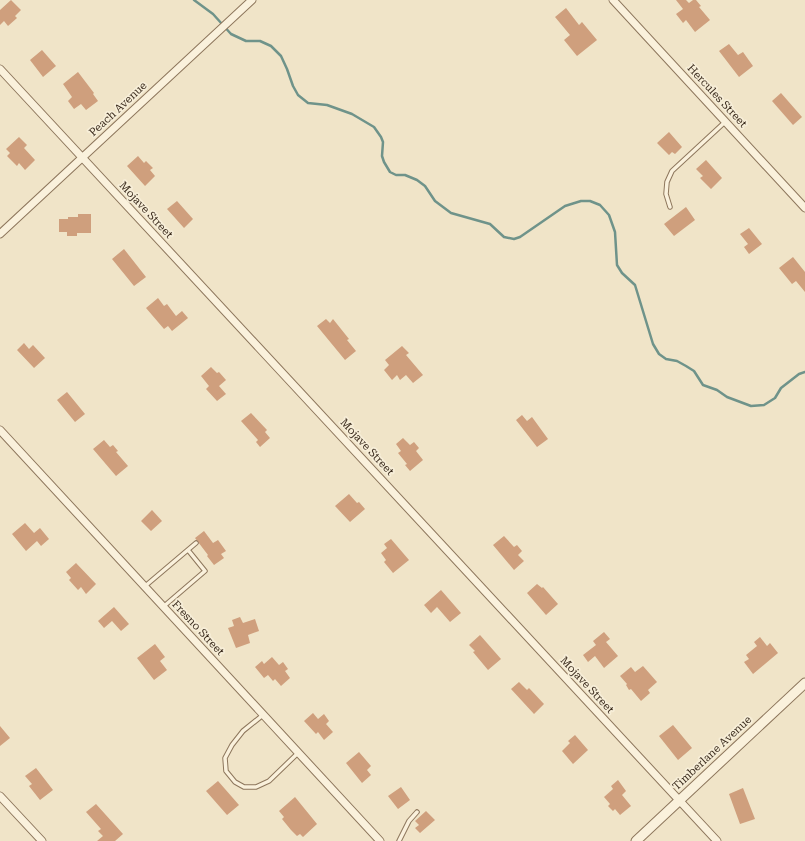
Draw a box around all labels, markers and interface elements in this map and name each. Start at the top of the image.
street label: Hercules Street [684,62,750,130]
street label: Peach Avenue [86,79,150,139]
street label: Mojave Street [117,179,175,241]
street label: Mojave Street [338,416,396,478]
street label: Fresno Street [169,598,227,658]
street label: Mojave Street [558,654,616,716]
street label: Timberlane Avenue [670,713,754,793]

